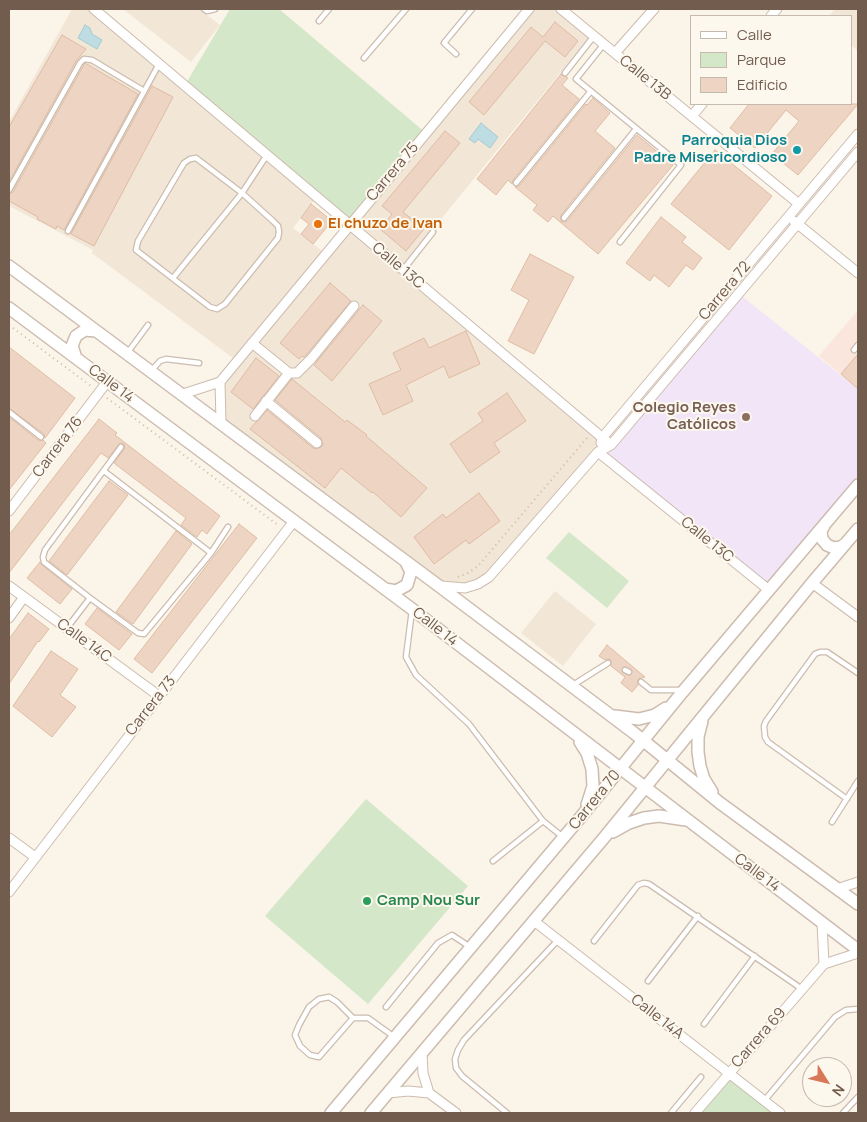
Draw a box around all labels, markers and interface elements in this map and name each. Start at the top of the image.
legend [690,15,852,105]
text: Calle [737,24,772,45]
text: Parque [737,49,786,70]
street label: Calle 13B [616,52,674,104]
text: Edificio [737,74,787,95]
place label: Parroquia Dios Padre Misericordioso [634,132,787,167]
street label: Carrera 75 [363,139,423,205]
marker: Parroquia Dios Padre Misericordioso [791,144,803,156]
place label: El chuzo de Ivan [328,215,442,233]
marker: El chuzo de Ivan [312,218,324,230]
street label: Calle 13C [368,239,428,293]
street label: Carrera 72 [695,258,755,324]
street label: Calle 14 [85,361,137,407]
place label: Colegio Reyes Católicos [633,399,736,434]
marker: Colegio Reyes Católicos [740,411,752,423]
street label: Carrera 76 [29,413,87,481]
street label: Calle 13C [677,513,737,567]
street label: Calle 14 [409,604,461,650]
street label: Calle 14C [53,615,115,667]
street label: Carrera 73 [122,673,180,739]
street label: Carrera 70 [565,767,625,833]
street label: Calle 14 [731,850,783,896]
place label: Camp Nou Sur [377,892,480,910]
marker: Camp Nou Sur [361,895,373,907]
street label: Calle 14A [627,991,687,1043]
street label: Carrera 69 [728,1004,790,1072]
north arrow [802,1057,852,1107]
text: N [828,1081,849,1100]

